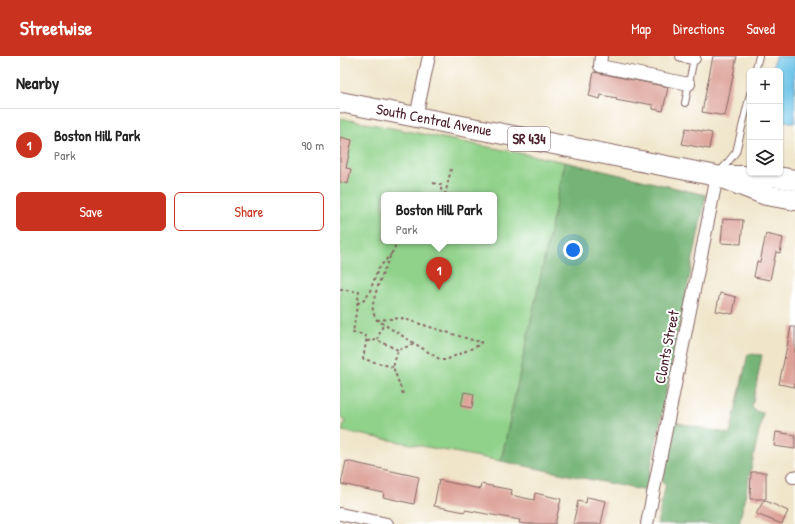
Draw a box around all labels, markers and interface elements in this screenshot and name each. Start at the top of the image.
text: Streetwise [20,15,92,41]
text: Map [631,19,651,38]
text: Directions [673,19,724,38]
text: Saved [746,19,775,38]
map controls [747,68,783,176]
button: + [747,68,783,104]
text: Nearby [16,71,59,94]
street label: South Central Avenue [375,98,494,141]
button: − [747,104,783,140]
text: Boston Hill Park [54,125,140,146]
road number: SR 434 [508,127,550,151]
text: 1 [27,136,31,154]
text: 90 m [302,136,324,154]
button: layers [747,140,783,176]
text: Park [54,146,76,164]
button: Save [16,192,166,231]
button: Share [174,192,324,231]
popup [381,192,497,244]
text: Boston Hill Park [396,199,482,220]
text: Park [396,220,418,238]
your location [563,240,583,260]
pin: 1 [426,257,452,290]
street label: Clonts Street [649,308,684,385]

